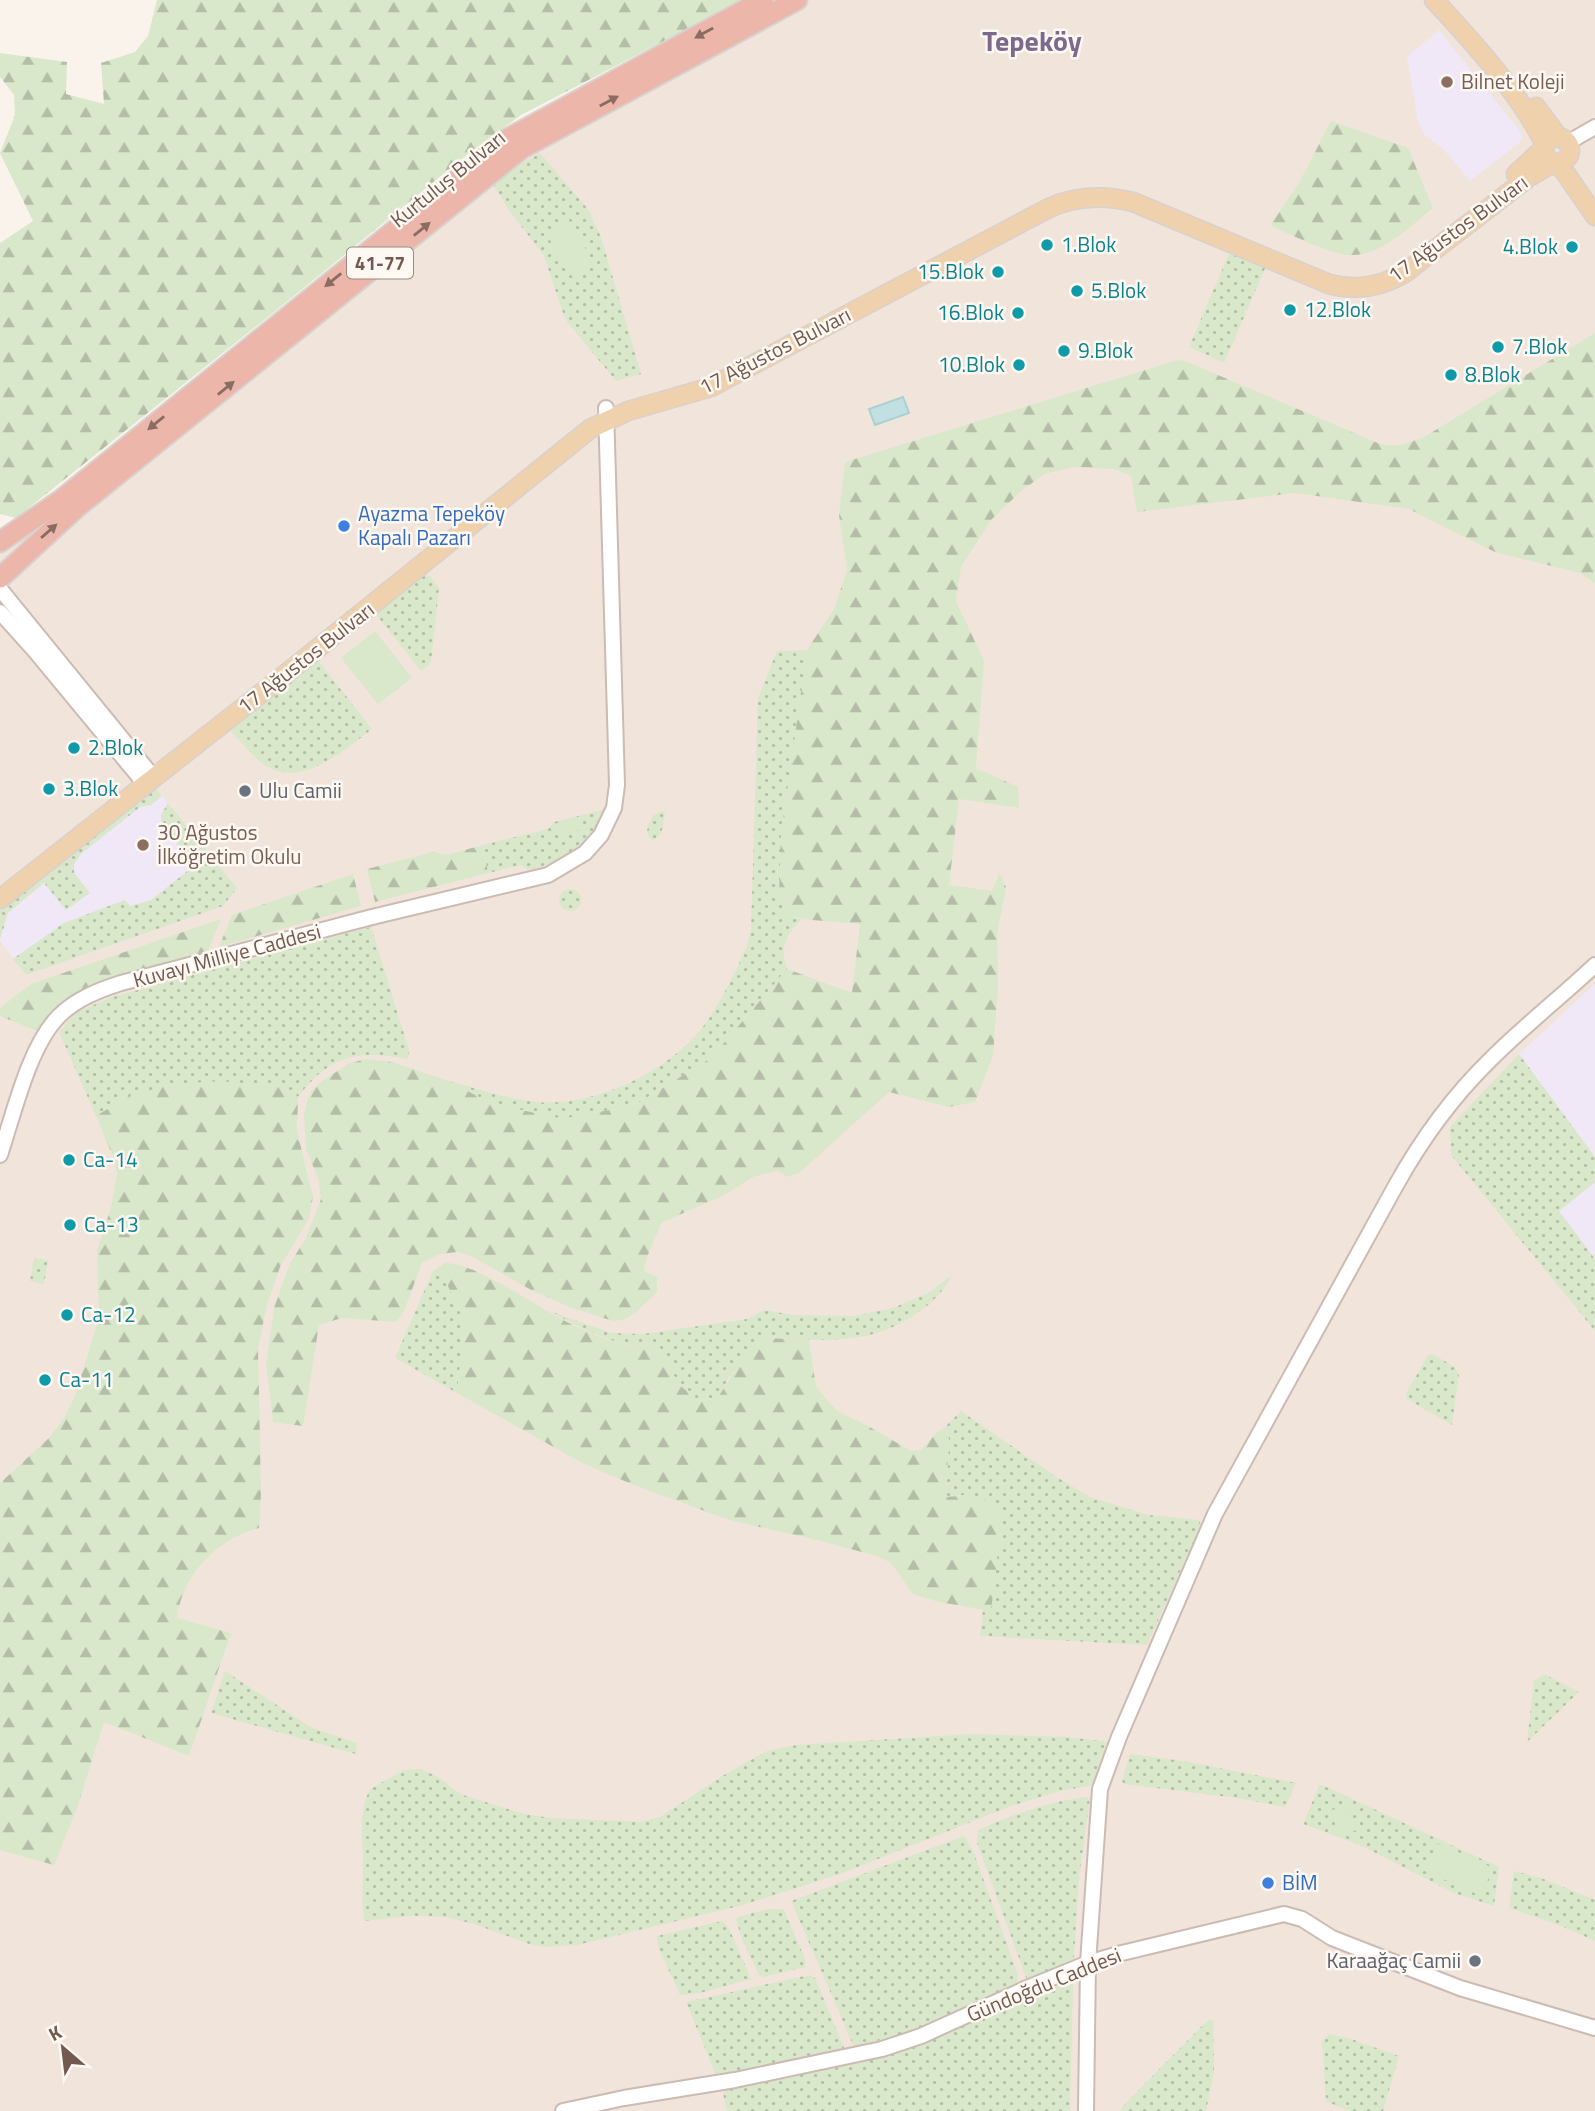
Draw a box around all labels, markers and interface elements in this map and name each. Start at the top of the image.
district label: Tepeköy [982,19,1082,62]
one-way arrow [694,27,713,39]
place label: Bilnet Koleji [1461,65,1565,97]
marker: Bilnet Koleji [1439,74,1455,90]
one-way arrow [599,95,619,107]
street label: Kurtuluş Bulvarı [383,122,512,235]
street label: 17 Ağustos Bulvarı [1381,166,1534,290]
one-way arrow [413,222,430,237]
place label: 1.Blok [1061,228,1116,260]
place label: 4.Blok [1503,230,1558,262]
marker: 1.Blok [1039,237,1055,253]
marker: 4.Blok [1564,239,1580,255]
road number: 41-77 [347,247,413,278]
place label: 15.Blok [917,255,984,287]
marker: 15.Blok [990,264,1006,280]
one-way arrow [324,273,342,288]
place label: 5.Blok [1091,274,1146,306]
marker: 5.Blok [1069,283,1085,299]
place label: 12.Blok [1304,293,1371,325]
place label: 16.Blok [937,296,1004,328]
street label: 17 Ağustos Bulvarı [693,298,856,402]
marker: 12.Blok [1282,302,1298,318]
marker: 16.Blok [1010,305,1026,321]
place label: 7.Blok [1512,330,1567,362]
place label: 9.Blok [1078,334,1133,366]
marker: 7.Blok [1490,339,1506,355]
marker: 9.Blok [1056,343,1072,359]
place label: 10.Blok [938,348,1005,380]
marker: 10.Blok [1011,357,1027,373]
place label: 8.Blok [1465,358,1520,390]
marker: 8.Blok [1443,367,1459,383]
one-way arrow [218,381,235,396]
one-way arrow [147,416,165,431]
place label: Ayazma Tepeköy Kapalı Pazarı [358,497,505,553]
marker: Ayazma Tepeköy Kapalı Pazarı [336,518,352,534]
one-way arrow [41,524,58,539]
street label: 17 Ağustos Bulvarı [230,593,381,721]
place label: 2.Blok [88,731,143,763]
marker: 2.Blok [66,740,82,756]
place label: 3.Blok [63,772,118,804]
place label: Ulu Camii [259,774,342,806]
marker: 3.Blok [41,781,57,797]
marker: Ulu Camii [237,783,253,799]
place label: 30 Ağustos İlköğretim Okulu [157,816,302,872]
marker: 30 Ağustos İlköğretim Okulu [135,837,151,853]
street label: Kuvayı Milliye Caddesi [129,915,324,996]
place label: Ca-14 [83,1143,138,1175]
marker: Ca-14 [61,1152,77,1168]
place label: Ca-13 [84,1208,139,1240]
marker: Ca-13 [62,1217,78,1233]
place label: Ca-12 [81,1298,136,1330]
marker: Ca-12 [59,1307,75,1323]
place label: Ca-11 [59,1363,114,1395]
marker: Ca-11 [37,1372,53,1388]
place label: BİM [1282,1866,1318,1898]
marker: BİM [1260,1875,1276,1891]
street label: Gündoğdu Caddesi [961,1938,1126,2030]
place label: Karaağaç Camii [1326,1944,1461,1976]
marker: Karaağaç Camii [1467,1953,1483,1969]
north arrow [28,2013,98,2083]
text: K [43,2017,67,2048]

